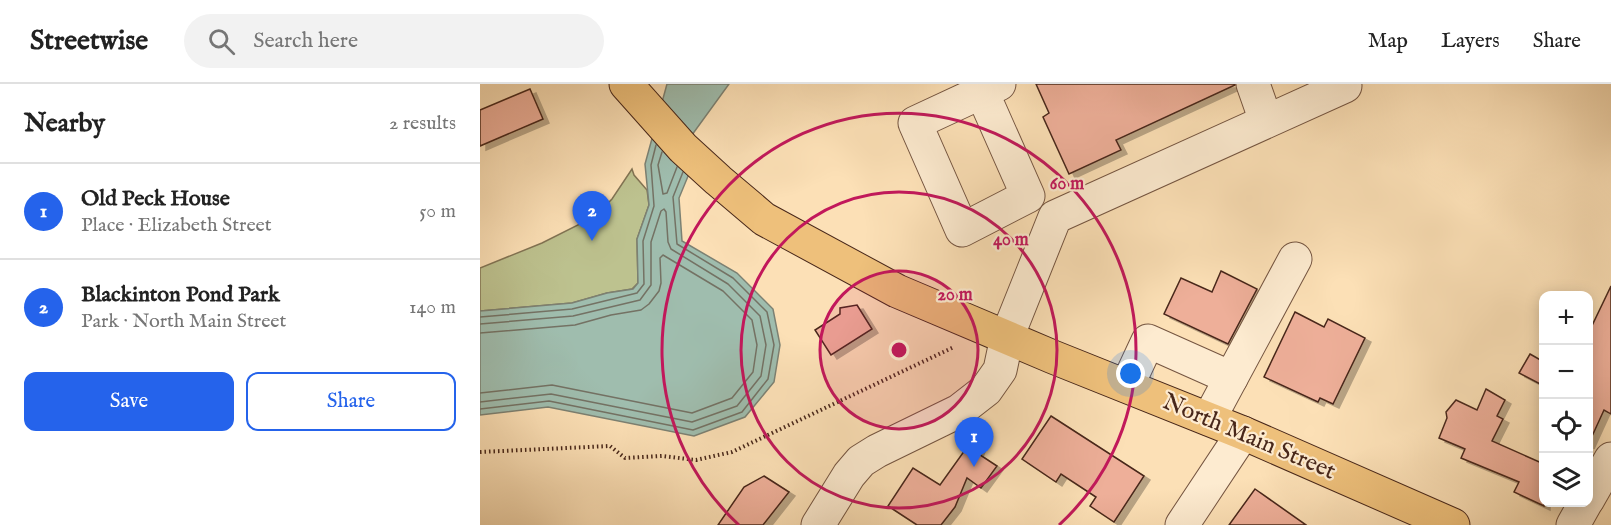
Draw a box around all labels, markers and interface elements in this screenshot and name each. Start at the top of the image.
search box [184,14,604,68]
text: Streetwise [30,24,148,59]
icon: search [205,25,238,58]
text: Search here [253,27,358,55]
text: Map [1368,28,1408,55]
text: Layers [1441,28,1500,55]
text: Share [1533,28,1581,55]
text: Nearby [24,107,105,140]
text: 2 results [389,111,456,136]
text: 60 m [1050,173,1084,196]
text: Old Peck House [81,185,230,213]
pin: 2 [572,192,612,241]
text: 1 [40,199,47,224]
text: 50 m [419,199,456,224]
text: Place · Elizabeth Street [81,213,272,238]
text: 40 m [993,229,1029,252]
text: Blackinton Pond Park [81,281,280,309]
text: 20 m [937,284,973,307]
map controls [1539,291,1593,507]
button: + [1539,291,1593,345]
text: 2 [39,295,48,320]
text: 140 m [409,295,456,320]
text: Park · North Main Street [81,309,286,334]
centre of rings [889,340,909,360]
button: − [1539,345,1593,399]
your location [1116,359,1145,388]
button: Save [24,372,234,431]
button: Share [246,372,456,431]
street label: North Main Street [1158,387,1340,487]
button: locate [1539,399,1593,453]
pin: 1 [954,418,994,467]
button: layers [1539,453,1593,507]

